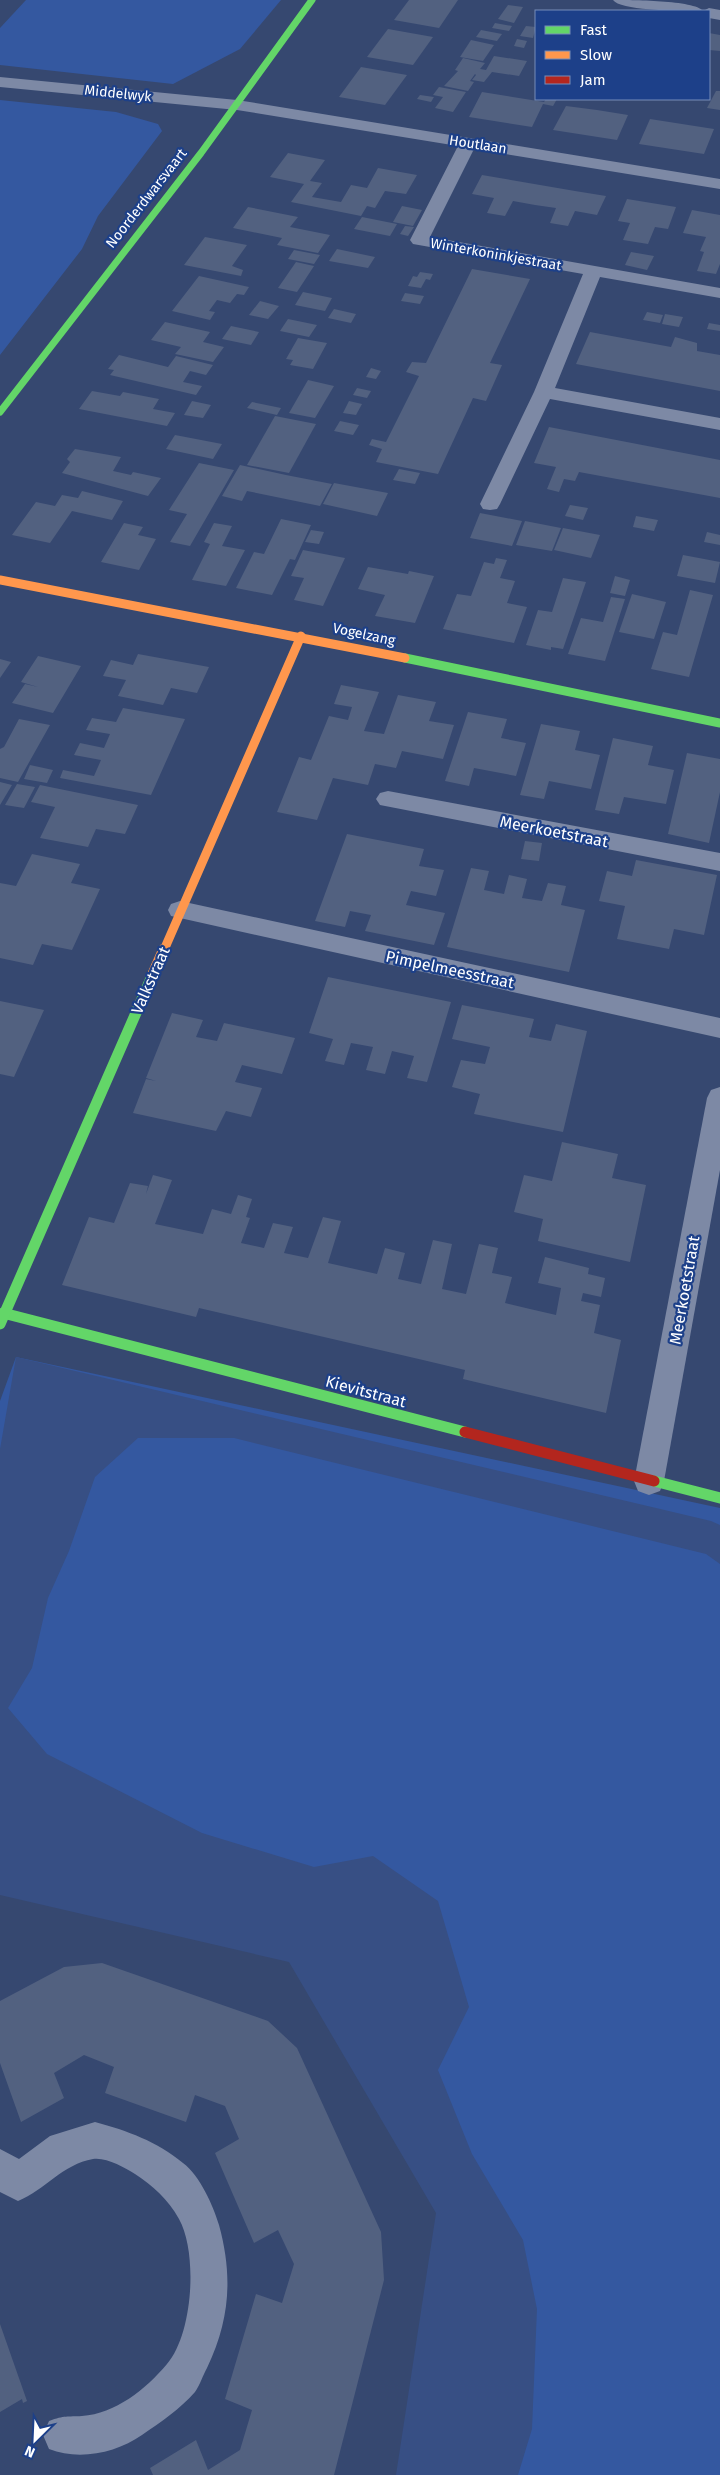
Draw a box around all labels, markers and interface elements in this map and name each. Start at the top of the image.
legend [535,10,710,100]
text: Fast [580,21,607,39]
text: Slow [580,46,612,64]
text: Jam [580,71,606,89]
street label: Middelwyk [84,82,153,106]
street label: Houtlaan [448,132,508,157]
street label: Noorderdwarsvaart [102,144,191,251]
street label: Winterkoninkjestraat [429,235,564,275]
street label: Vogelzang [331,620,397,650]
street label: Meerkoetstraat [498,812,610,851]
street label: Valkstraat [127,943,174,1017]
street label: Pimpelmeesstraat [384,947,516,992]
street label: Meerkoetstraat [666,1234,703,1346]
street label: Kievitstraat [323,1372,408,1411]
north arrow [10,2415,60,2465]
text: N [22,2442,38,2461]

